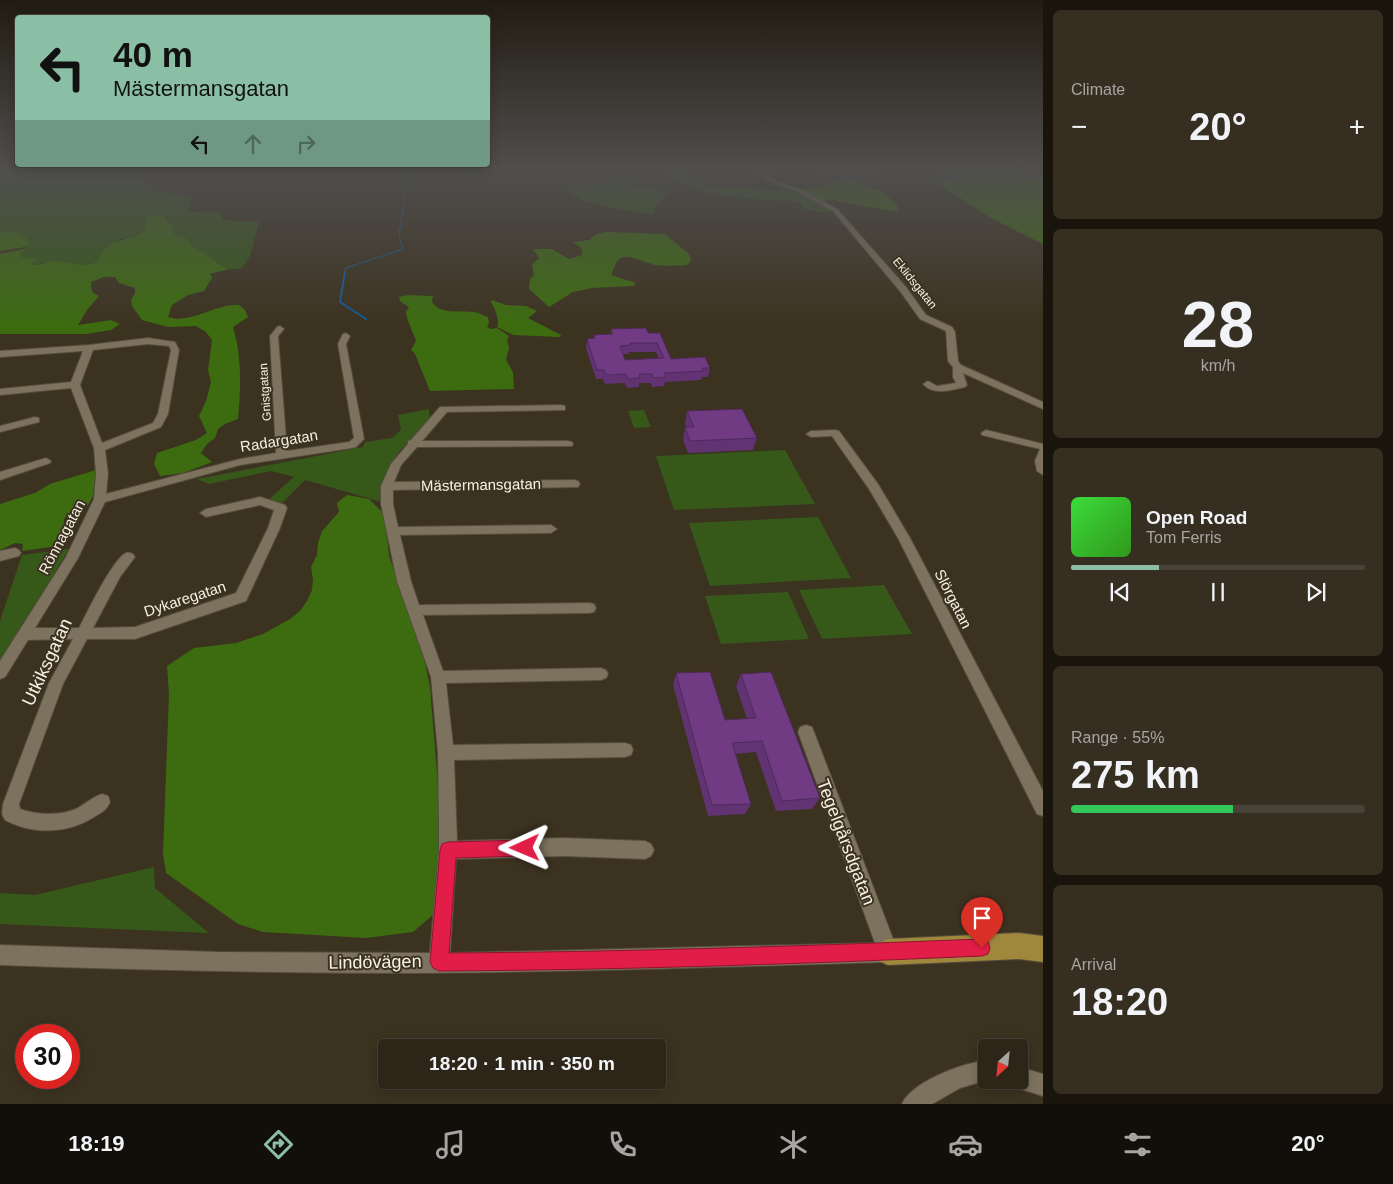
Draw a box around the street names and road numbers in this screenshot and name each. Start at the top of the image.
street label: Eklidsgatan [890,254,940,312]
street label: Gnistgatan [256,363,274,421]
street label: Radargatan [239,426,319,455]
street label: Mästermansgatan [421,475,541,494]
street label: Rönnagatan [35,497,88,577]
street label: Slörgatan [931,566,976,631]
street label: Dykaregatan [142,577,228,620]
street label: Utkiksgatan [18,615,76,709]
street label: Tegelgårsdgatan [813,776,879,908]
street label: Lindövägen [328,951,422,973]

